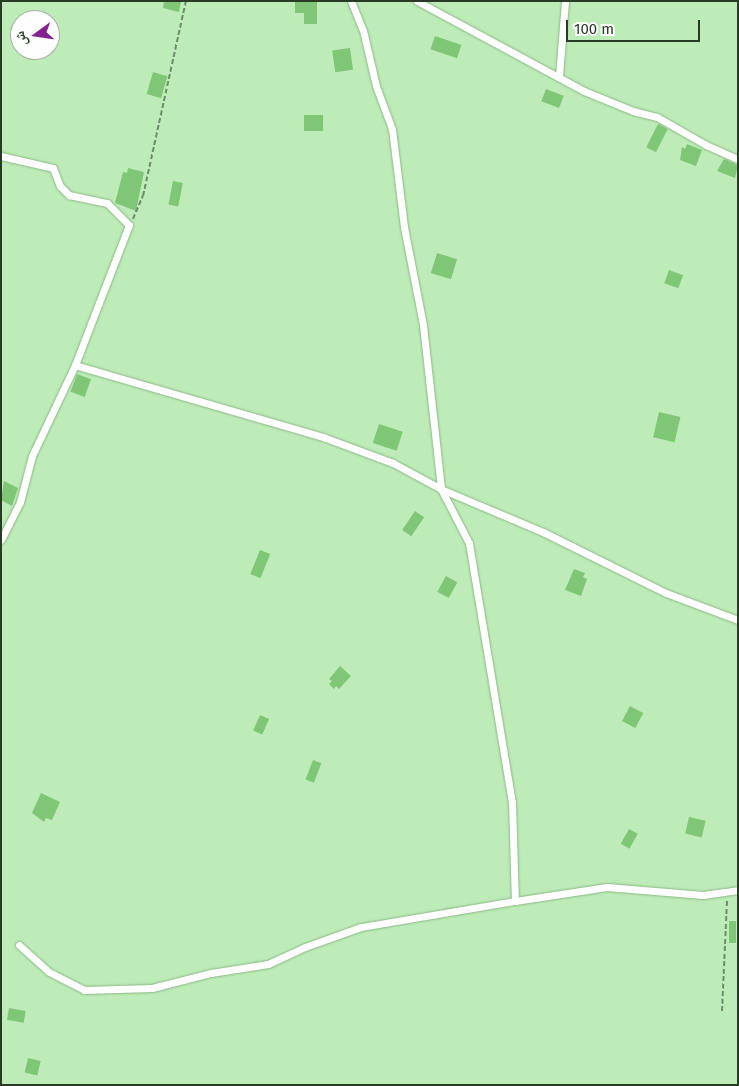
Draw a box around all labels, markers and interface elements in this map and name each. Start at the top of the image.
north arrow [10,10,60,60]
scale bar [569,10,703,42]
text: 100 m [574,20,614,38]
text: ش [11,29,31,48]

